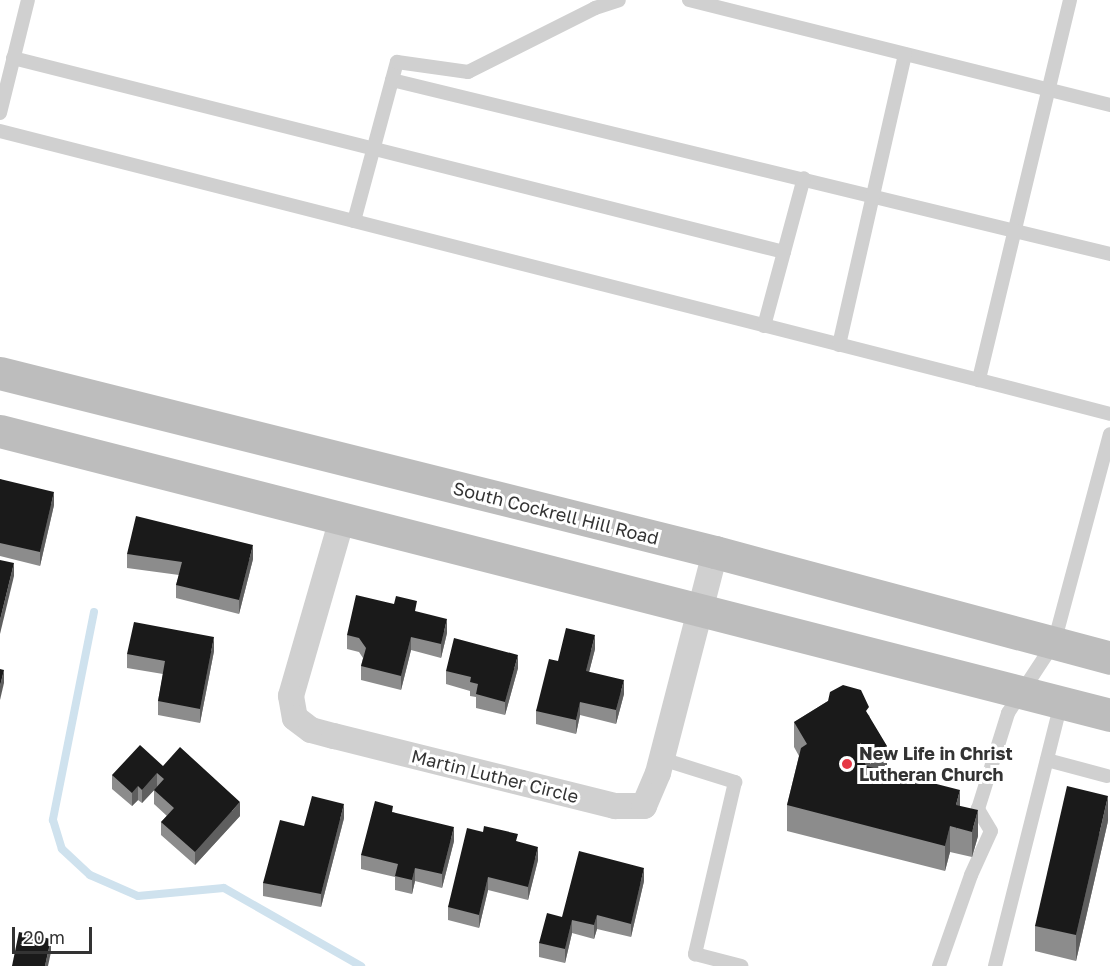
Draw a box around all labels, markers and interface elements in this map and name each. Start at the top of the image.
street label: South Cockrell Hill Road [451,477,661,549]
place label: New Life in Christ Lutheran Church [859,743,1013,786]
street label: Martin Luther Circle [409,745,581,807]
marker: New Life in Christ Lutheran Church [840,757,854,771]
scale bar [15,915,94,953]
text: 20 m [23,926,65,948]

